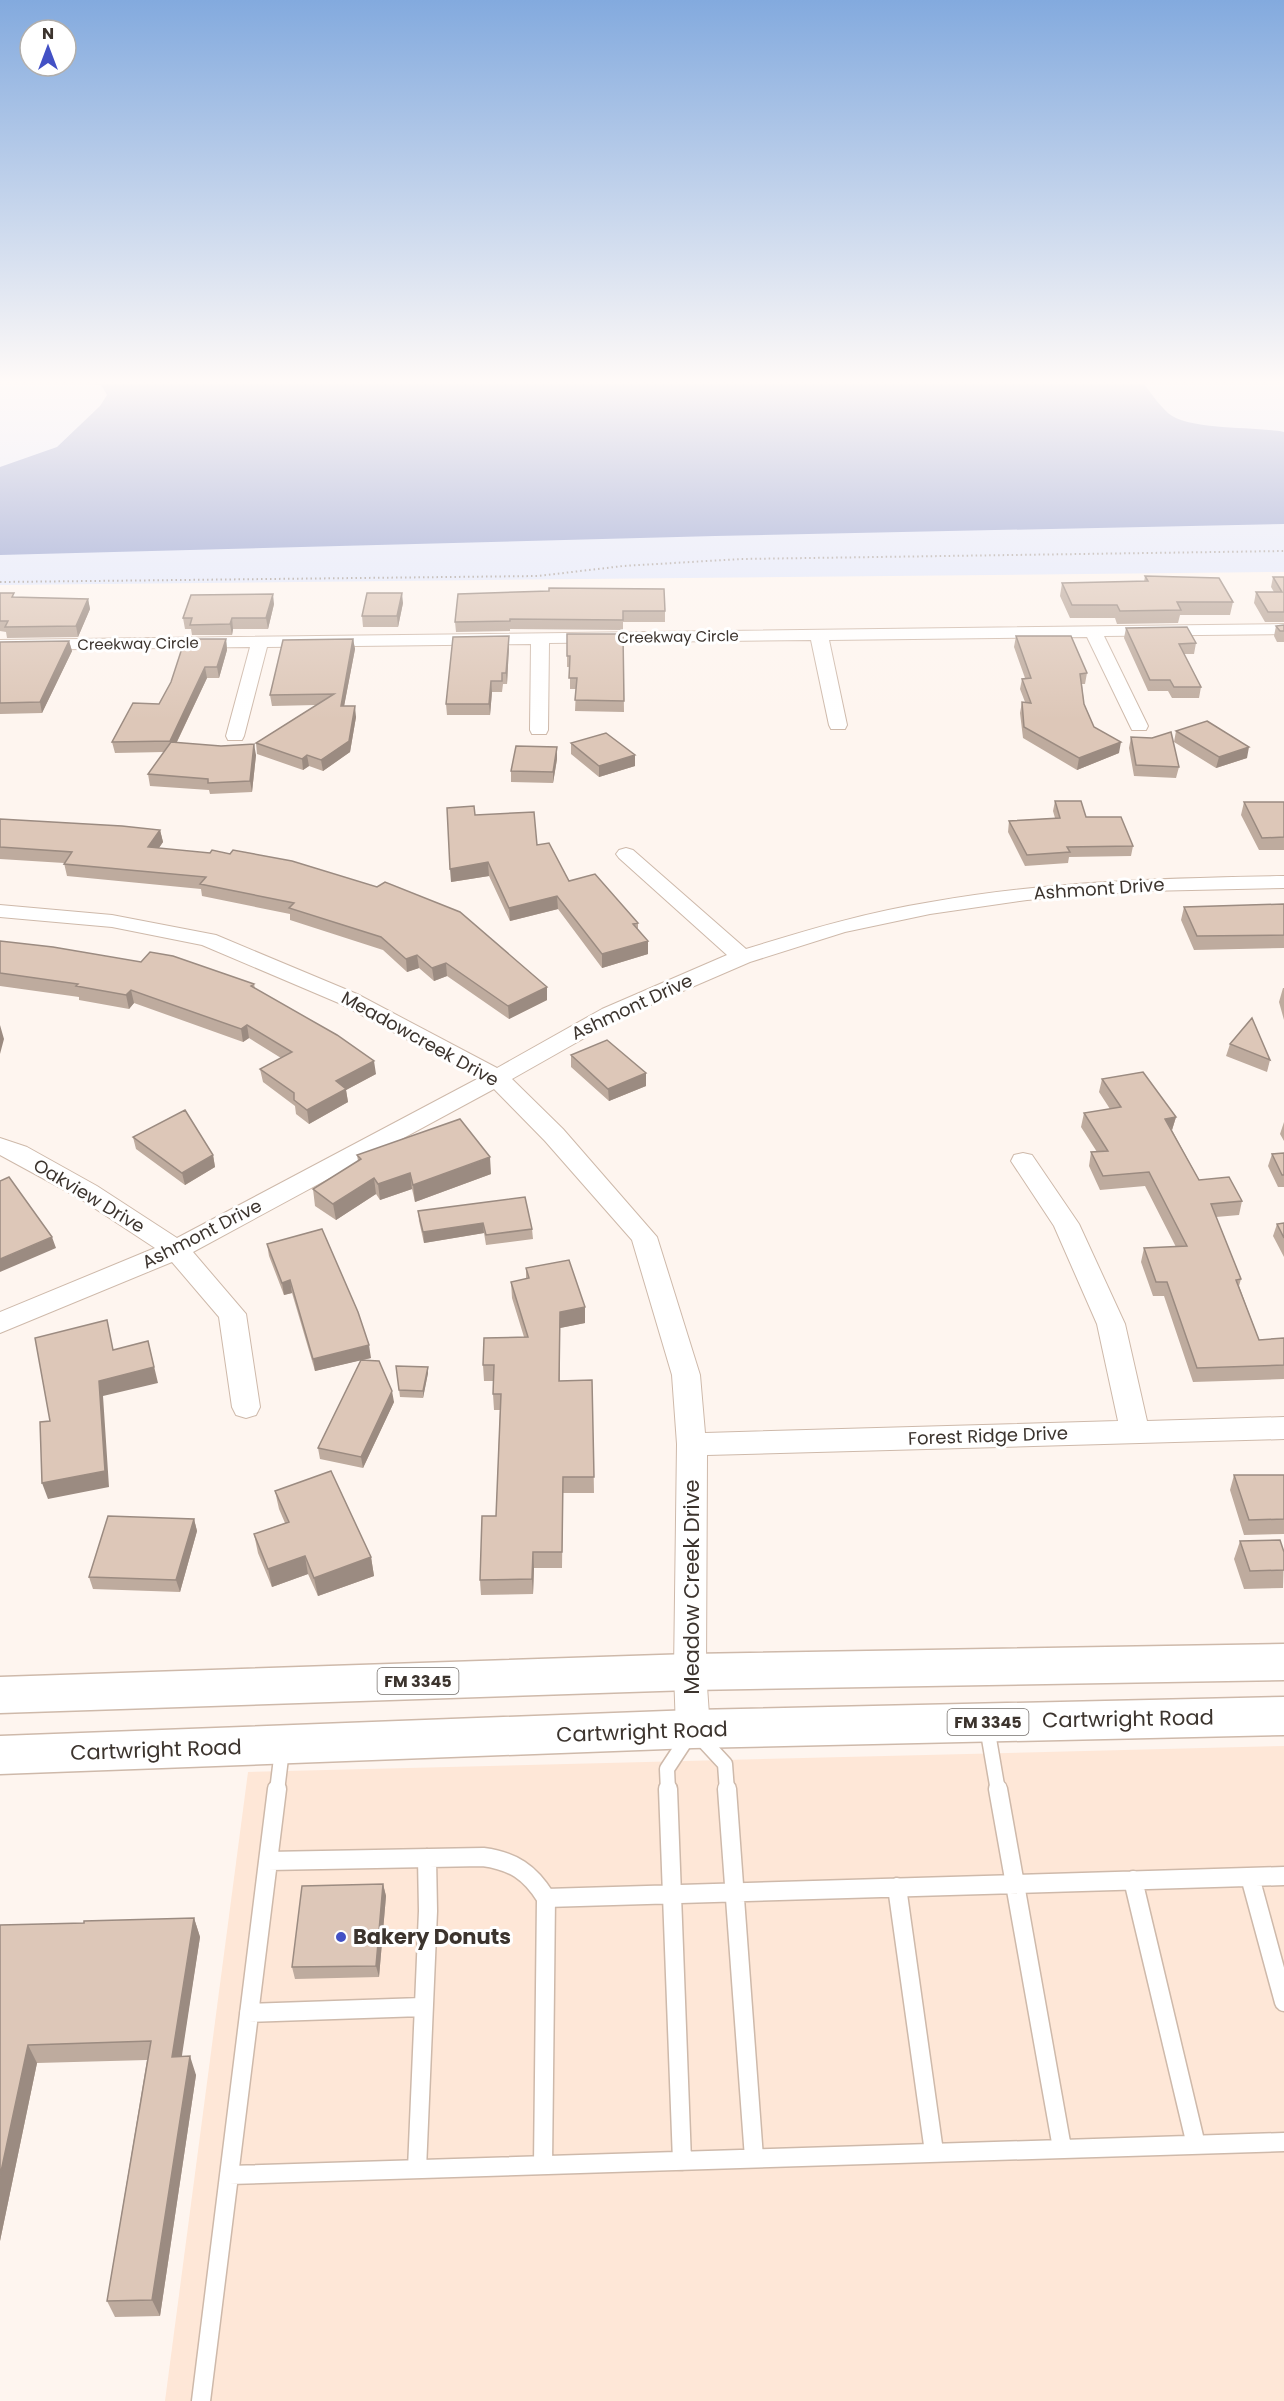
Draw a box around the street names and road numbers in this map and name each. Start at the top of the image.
street label: Creekway Circle [617,625,739,648]
street label: Creekway Circle [77,632,199,655]
street label: Ashmont Drive [1033,871,1165,906]
street label: Ashmont Drive [567,968,696,1046]
street label: Meadowcreek Drive [337,985,503,1092]
street label: Oakview Drive [29,1152,150,1239]
street label: Ashmont Drive [138,1193,266,1274]
street label: Forest Ridge Drive [908,1420,1068,1451]
street label: Meadow Creek Drive [677,1480,706,1694]
road number: FM 3345 [378,1668,458,1694]
street label: Cartwright Road [1042,1703,1214,1734]
road number: FM 3345 [948,1709,1028,1735]
street label: Cartwright Road [556,1714,728,1749]
street label: Cartwright Road [70,1732,242,1767]

